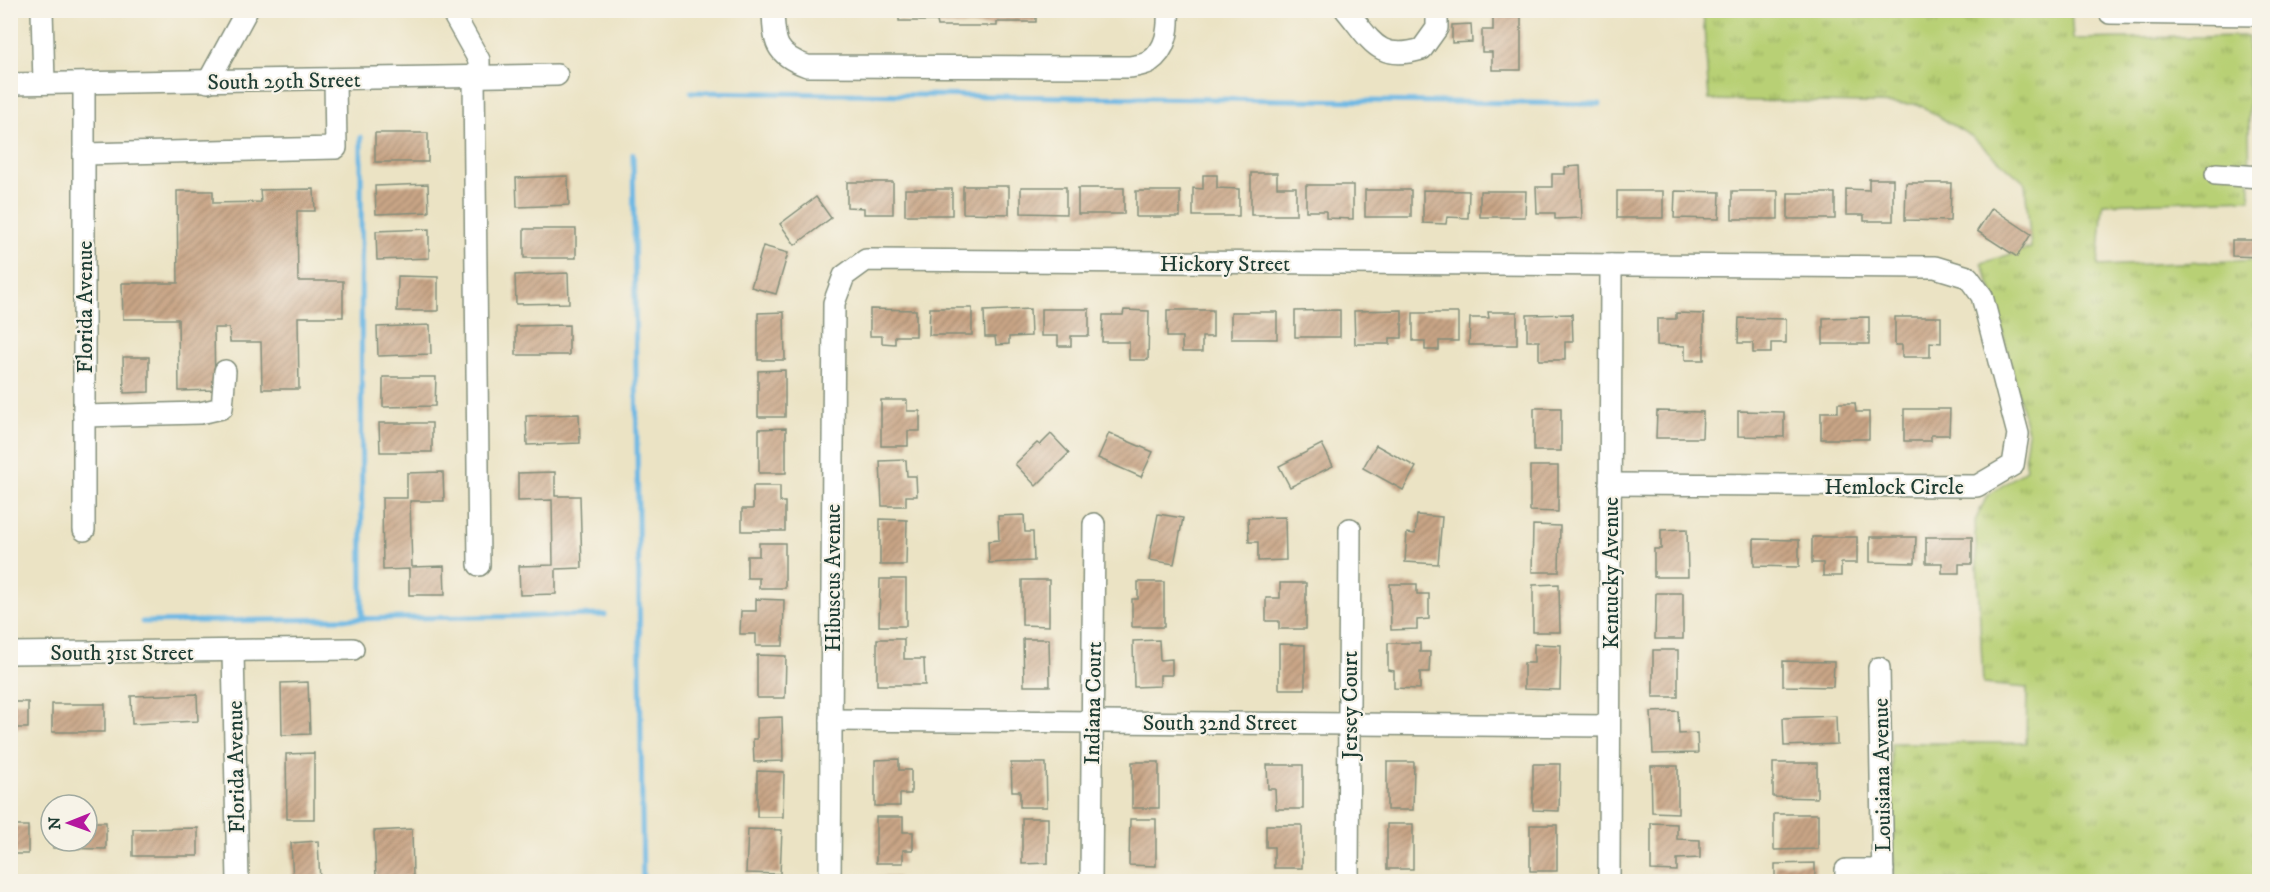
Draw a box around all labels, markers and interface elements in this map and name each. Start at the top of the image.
street label: South 29th Street [207,67,361,96]
street label: Florida Avenue [72,241,99,373]
street label: Hickory Street [1160,251,1290,278]
street label: Hemlock Circle [1824,474,1964,501]
street label: Kentucky Avenue [1598,497,1625,649]
street label: Hibuscus Avenue [820,504,847,652]
street label: South 31st Street [50,640,194,667]
street label: Indiana Court [1079,641,1108,765]
street label: Jersey Court [1337,651,1364,761]
street label: Louisiana Avenue [1868,698,1897,852]
street label: Florida Avenue [222,700,251,834]
street label: South 32nd Street [1143,710,1297,737]
north arrow [39,793,99,853]
text: N [45,817,65,830]

